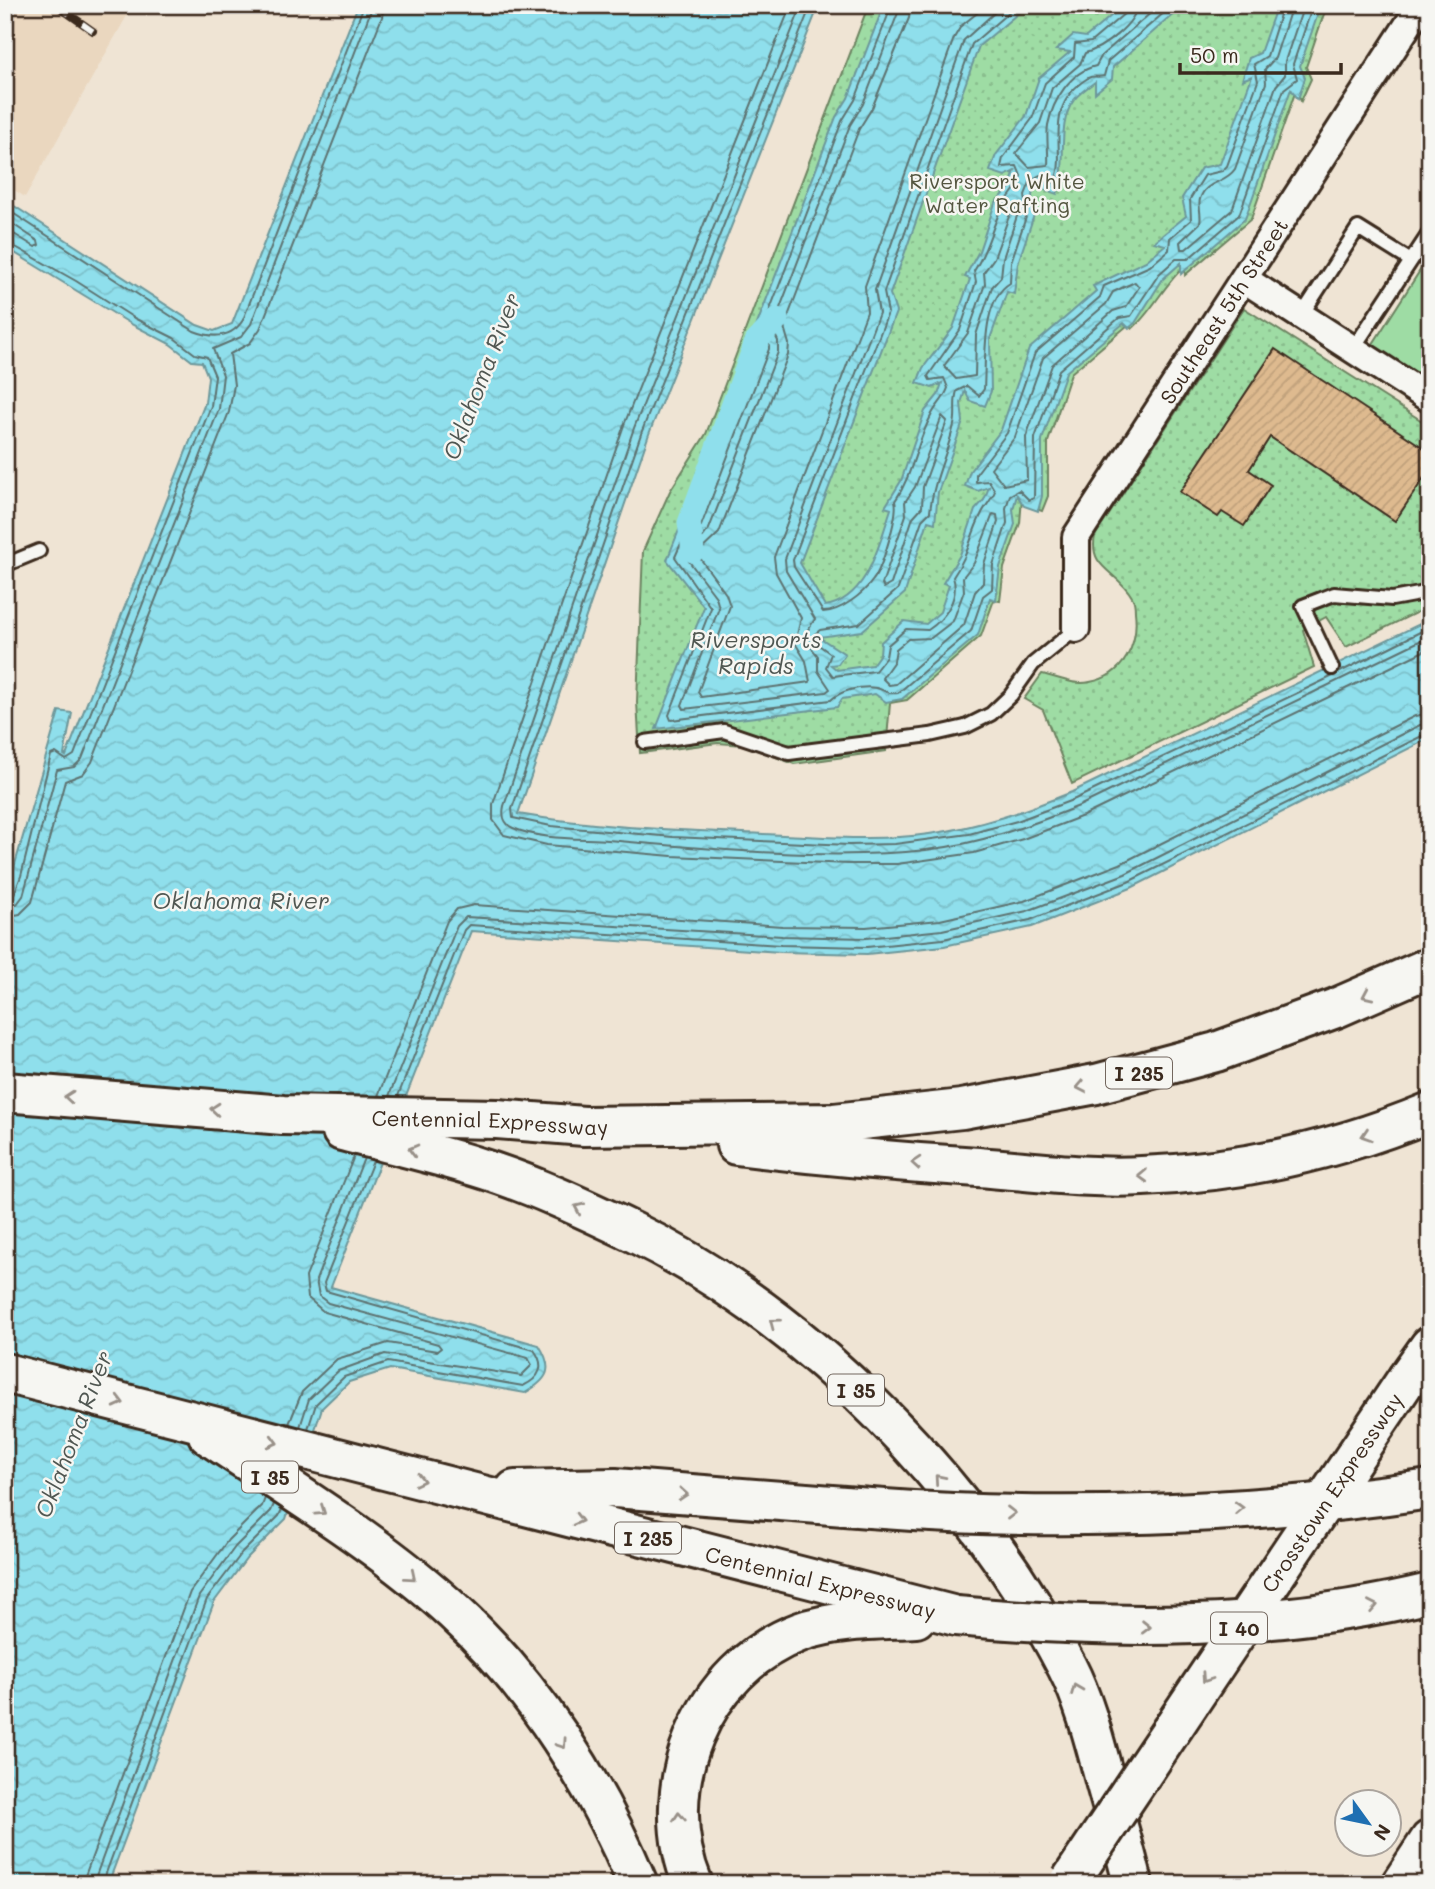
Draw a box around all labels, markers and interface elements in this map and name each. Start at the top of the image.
scale bar [1180,32,1340,76]
text: 50 m [1190,41,1239,68]
park label: Riversport White Water Rafting [909,167,1085,218]
street label: Southeast 5th Street [1153,212,1293,408]
water label: Oklahoma River [435,288,527,464]
water label: Riversports Rapids [690,624,822,680]
water label: Oklahoma River [153,885,329,915]
one-way arrow [1362,987,1375,1001]
road number: I 235 [1106,1058,1172,1088]
one-way arrow [1075,1079,1087,1094]
one-way arrow [63,1090,74,1105]
one-way arrow [209,1102,220,1117]
street label: Centennial Expressway [371,1103,608,1139]
one-way arrow [1360,1127,1372,1141]
one-way arrow [407,1144,419,1158]
one-way arrow [910,1156,921,1171]
one-way arrow [1137,1168,1148,1184]
one-way arrow [574,1202,586,1216]
one-way arrow [770,1318,782,1331]
water label: Oklahoma River [27,1346,119,1522]
road number: I 35 [828,1374,884,1406]
street label: Crosstown Expressway [1254,1387,1408,1597]
one-way arrow [113,1394,125,1408]
one-way arrow [266,1434,278,1448]
road number: I 35 [242,1462,298,1492]
one-way arrow [414,1472,426,1486]
one-way arrow [935,1474,947,1487]
one-way arrow [677,1486,688,1501]
one-way arrow [1233,1501,1244,1516]
one-way arrow [313,1503,326,1516]
one-way arrow [1006,1505,1017,1521]
one-way arrow [572,1512,584,1526]
road number: I 235 [615,1522,681,1554]
street label: Centennial Expressway [703,1539,939,1624]
one-way arrow [404,1567,416,1580]
one-way arrow [1367,1599,1378,1614]
road number: I 40 [1211,1612,1267,1644]
one-way arrow [1141,1619,1152,1634]
one-way arrow [1202,1670,1214,1683]
one-way arrow [1071,1684,1085,1696]
one-way arrow [554,1736,567,1749]
north arrow [1334,1787,1404,1857]
one-way arrow [672,1812,687,1823]
text: N [1368,1820,1397,1845]

